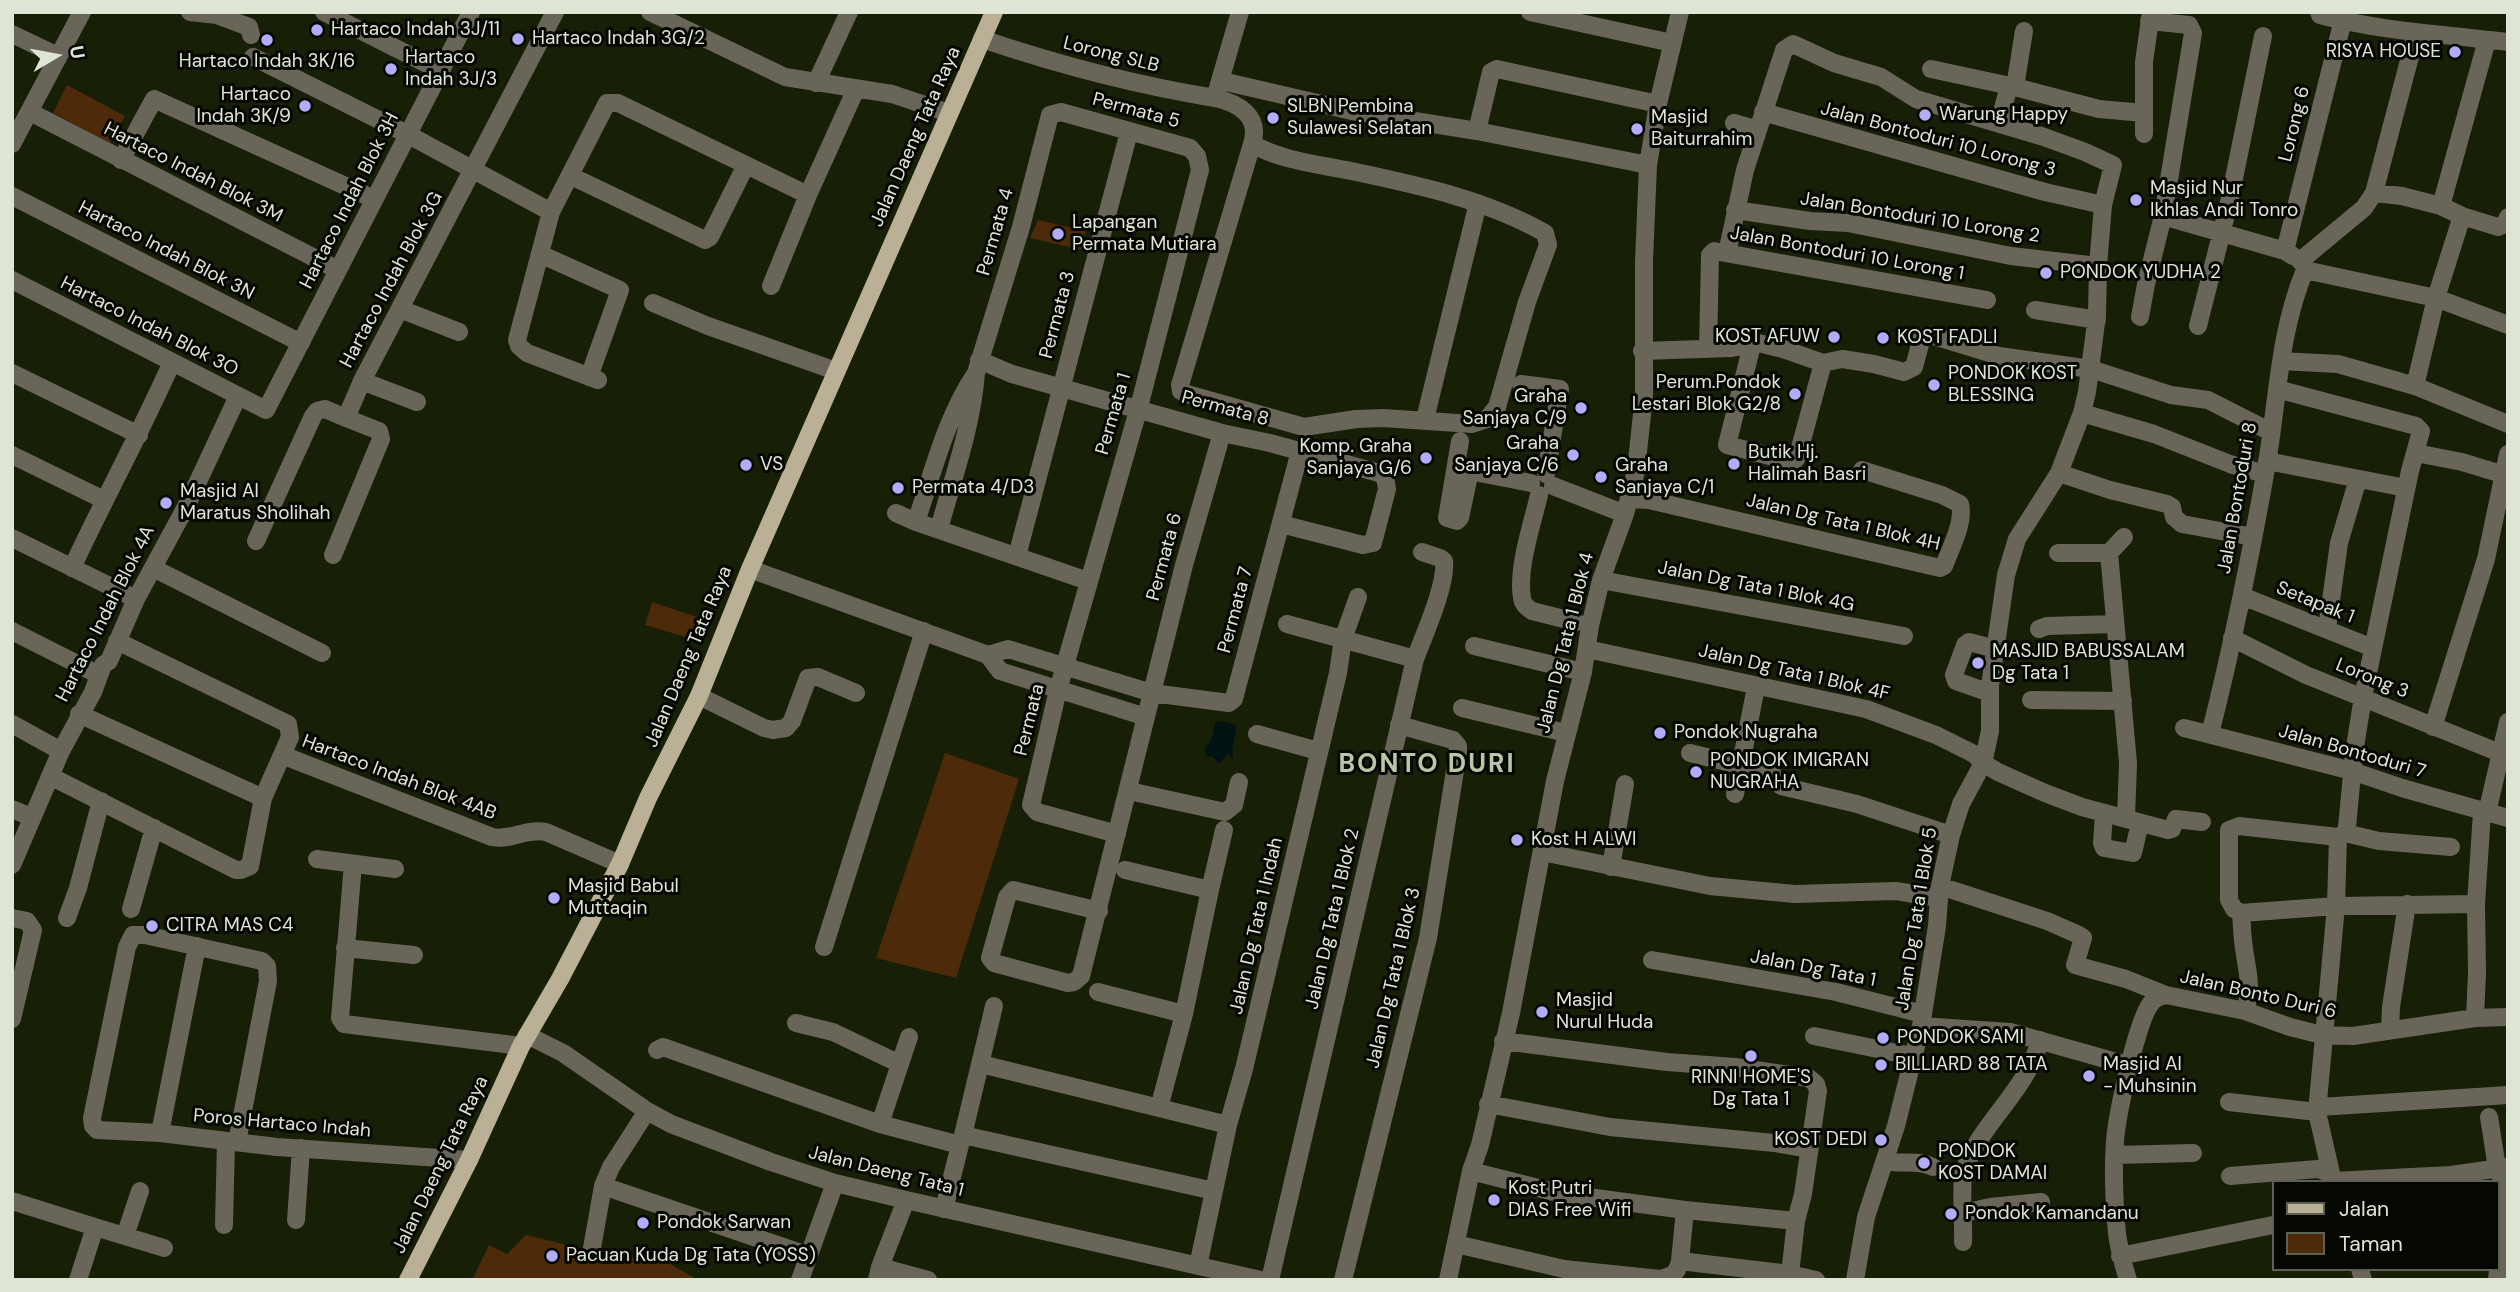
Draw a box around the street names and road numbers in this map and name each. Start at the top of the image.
street label: Lorong SLB [1061,32,1161,78]
street label: Jalan Daeng Tata Raya [866,43,966,231]
street label: Lorong 6 [2275,84,2315,164]
street label: Permata 5 [1090,88,1182,134]
street label: Jalan Bontoduri 10 Lorong 3 [1818,98,2058,182]
street label: Hartaco Indah Blok 3H [296,109,404,293]
street label: Hartaco Indah Blok 3M [100,118,286,228]
street label: Permata 4 [973,186,1019,278]
street label: Hartaco Indah Blok 3G [336,188,448,372]
street label: Jalan Bontoduri 10 Lorong 2 [1799,188,2041,248]
street label: Hartaco Indah Blok 3N [74,197,258,305]
street label: Jalan Bontoduri 10 Lorong 1 [1728,222,1966,286]
street label: Permata 3 [1035,269,1081,361]
street label: Hartaco Indah Blok 3O [56,272,242,382]
street label: Permata 1 [1091,370,1137,458]
street label: Permata 8 [1179,386,1271,432]
street label: Jalan Bontoduri 8 [2213,420,2263,576]
street label: Jalan Dg Tata 1 Blok 4H [1744,490,1942,556]
street label: Permata 6 [1142,511,1188,603]
street label: Hartaco Indah Blok 4A [52,522,160,706]
street label: Jalan Dg Tata 1 Blok 4 [1533,550,1599,736]
street label: Jalan Dg Tata 1 Blok 4G [1656,557,1856,617]
street label: Jalan Daeng Tata Raya [640,563,738,751]
street label: Permata 7 [1214,564,1258,656]
street label: Setapak 1 [2273,577,2357,629]
street label: Jalan Dg Tata 1 Blok 4F [1696,640,1892,706]
street label: Lorong 3 [2332,654,2412,704]
street label: Permata [1010,682,1050,758]
street label: Jalan Bontoduri 7 [2276,720,2428,784]
street label: Hartaco Indah Blok 4AB [299,730,499,826]
street label: Jalan Dg Tata 1 Blok 2 [1301,826,1365,1012]
street label: Jalan Dg Tata 1 Blok 5 [1891,826,1943,1012]
street label: Jalan Dg Tata 1 Indah [1226,835,1288,1017]
street label: Jalan Dg Tata 1 Blok 3 [1362,885,1426,1071]
street label: Jalan Dg Tata 1 [1748,946,1878,992]
street label: Jalan Bonto Duri 6 [2177,966,2339,1024]
street label: Jalan Daeng Tata Raya [388,1073,494,1257]
street label: Poros Hartaco Indah [192,1105,372,1143]
street label: Jalan Daeng Tata 1 [806,1142,966,1202]

